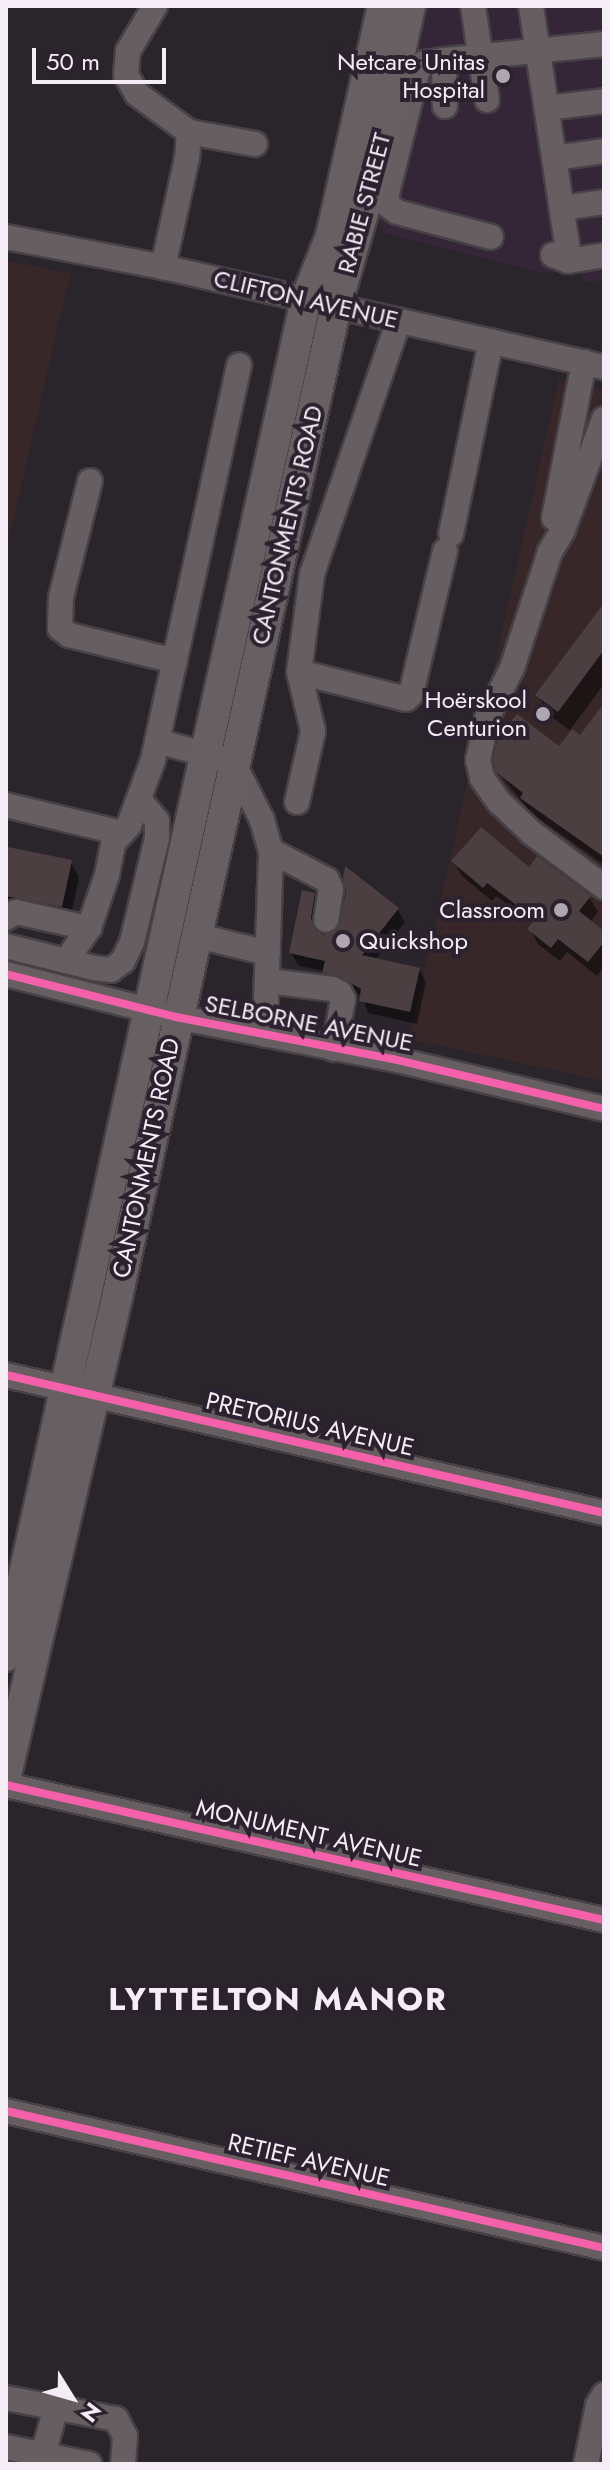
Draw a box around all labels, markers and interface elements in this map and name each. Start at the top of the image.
scale bar [36,32,170,82]
text: 50 m [46,44,100,79]
place label: Netcare Unitas Hospital [337,48,485,104]
marker: Netcare Unitas Hospital [492,65,514,87]
street label: RABIE STREET [331,130,397,276]
street label: CLIFTON AVENUE [211,264,401,334]
street label: CANTONMENTS ROAD [245,403,329,647]
place label: Hoërskool Centurion [425,686,527,742]
marker: Hoërskool Centurion [534,705,552,723]
place label: Classroom [439,896,545,924]
marker: Classroom [552,901,570,919]
place label: Quickshop [359,927,468,955]
marker: Quickshop [334,932,352,950]
street label: SELBORNE AVENUE [203,989,415,1057]
street label: CANTONMENTS ROAD [106,1035,186,1281]
street label: PRETORIUS AVENUE [203,1386,417,1462]
street label: MONUMENT AVENUE [193,1793,425,1873]
district label: LYTTELTON MANOR [108,1980,448,2018]
street label: RETIEF AVENUE [225,2127,393,2193]
north arrow [32,2358,112,2438]
text: N [73,2396,109,2429]

